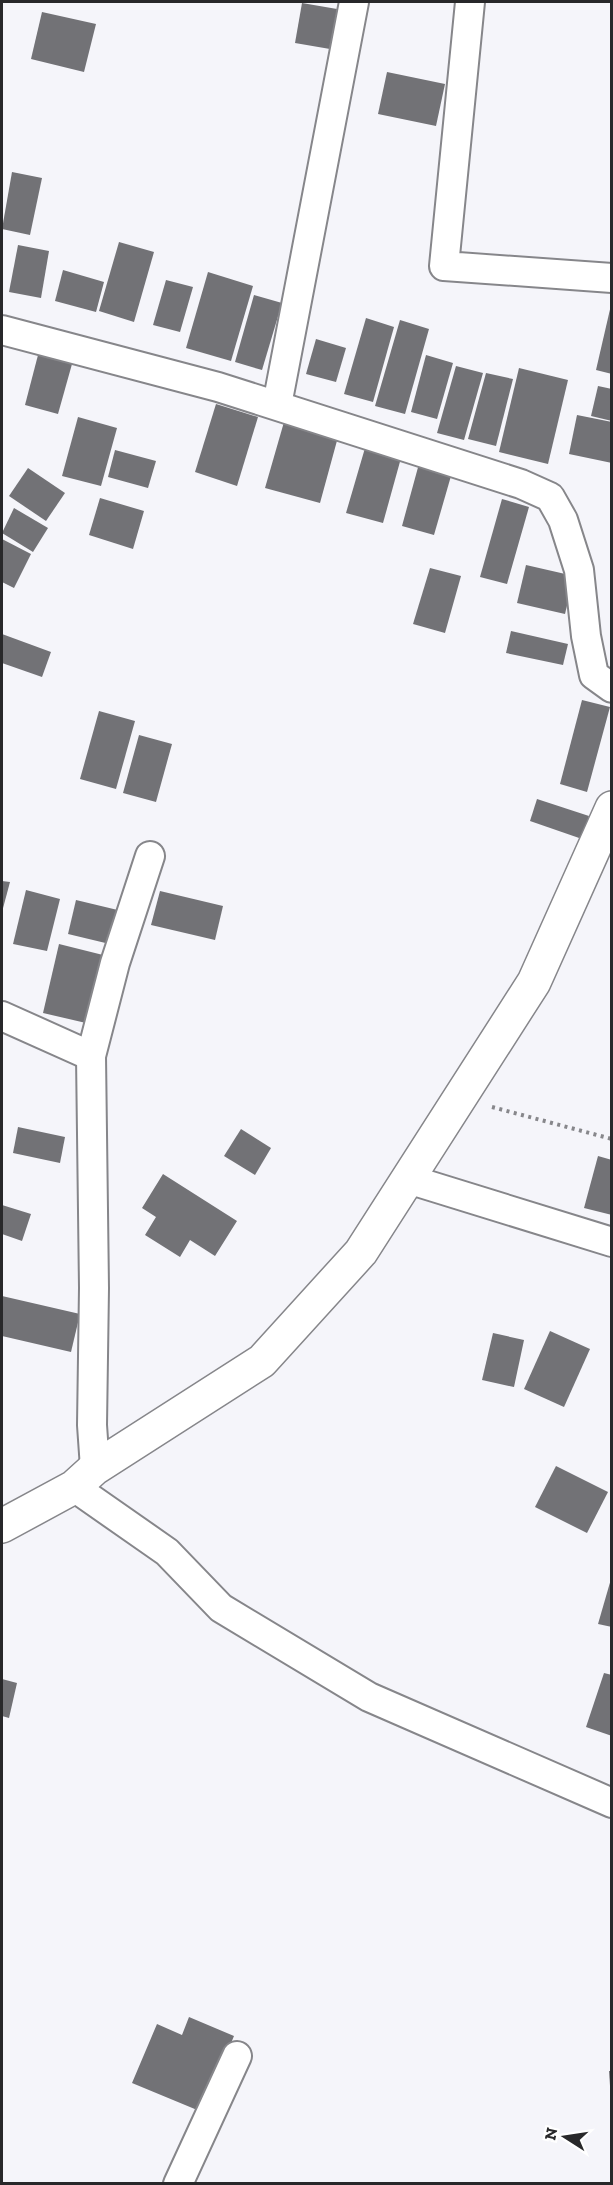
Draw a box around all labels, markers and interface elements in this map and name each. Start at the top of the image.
north arrow [535,2107,595,2167]
text: N [540,2126,561,2142]

